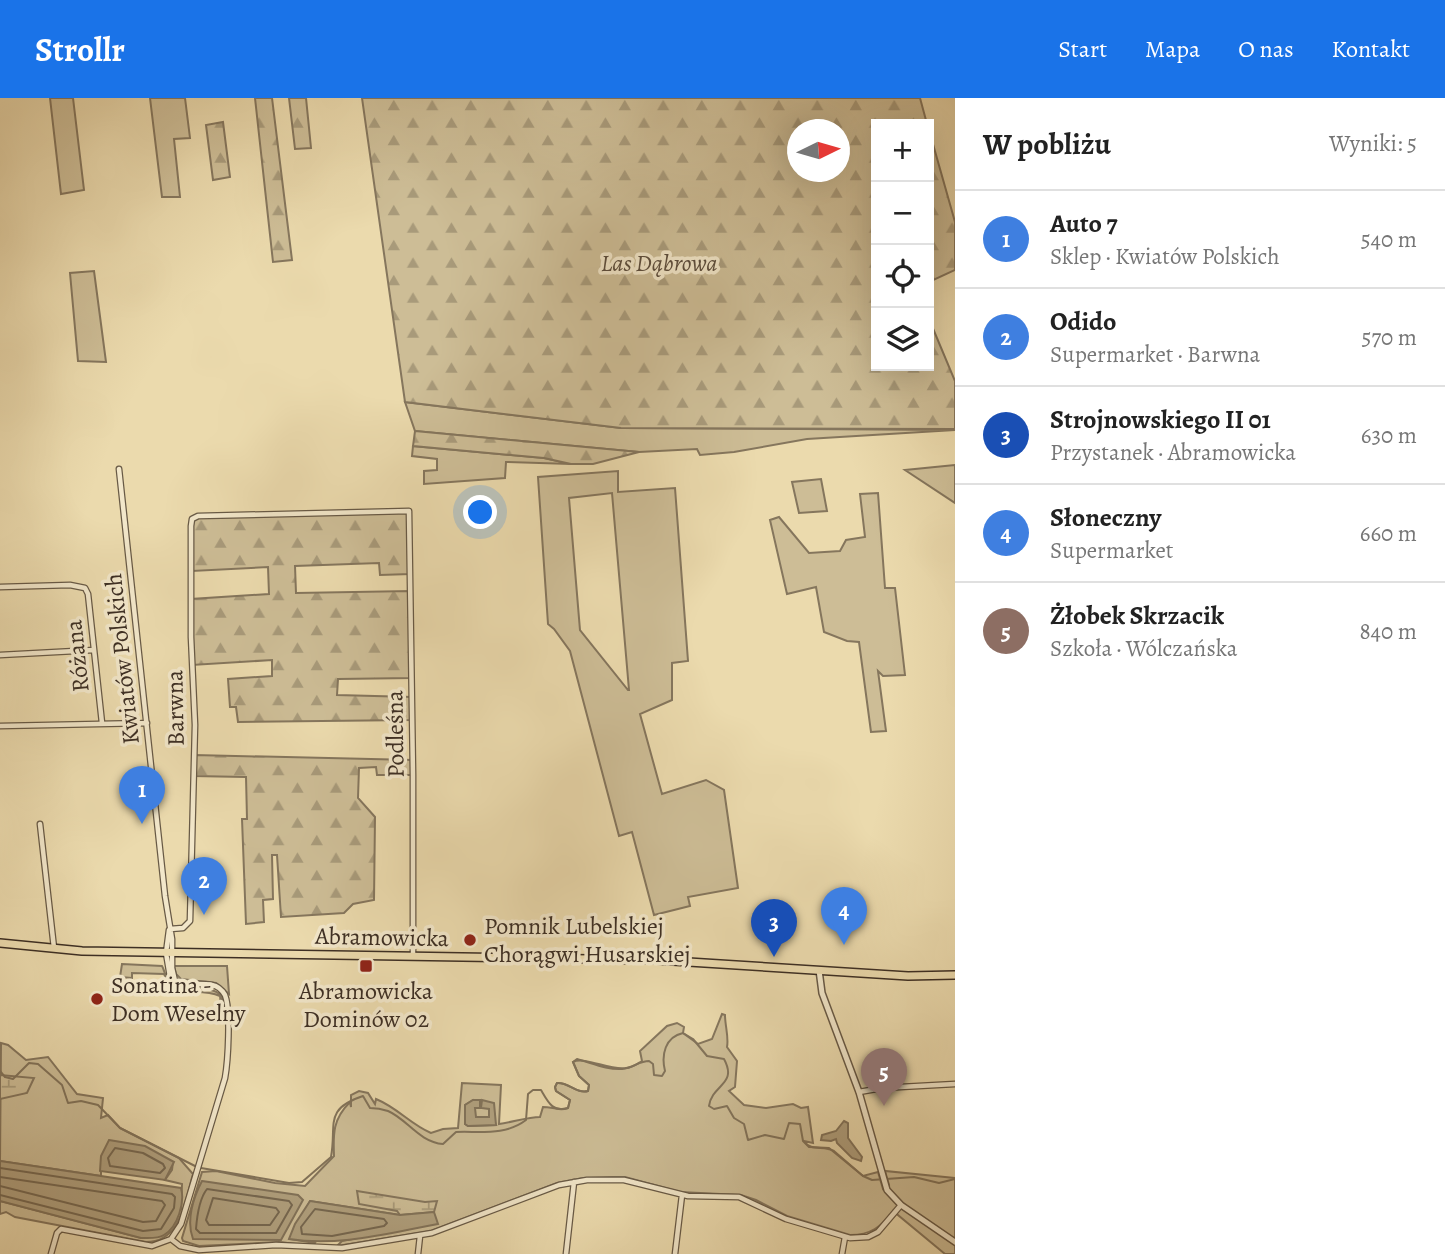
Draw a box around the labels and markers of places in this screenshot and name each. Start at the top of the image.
pin: 1 [119,766,165,824]
pin: 2 [181,857,227,915]
pin: 4 [821,887,867,945]
pin: 3 [751,899,797,957]
place label: Pomnik Lubelskiej Chorągwi Husarskiej [484,910,691,970]
marker: Pomnik Lubelskiej Chorągwi Husarskiej [462,932,478,948]
marker: Abramowicka Dominów 02 [358,958,374,974]
place label: Sonatina - Dom Weselny [111,969,246,1029]
place label: Abramowicka Dominów 02 [298,975,434,1035]
marker: Sonatina - Dom Weselny [89,991,105,1007]
pin: 5 [861,1048,907,1106]

